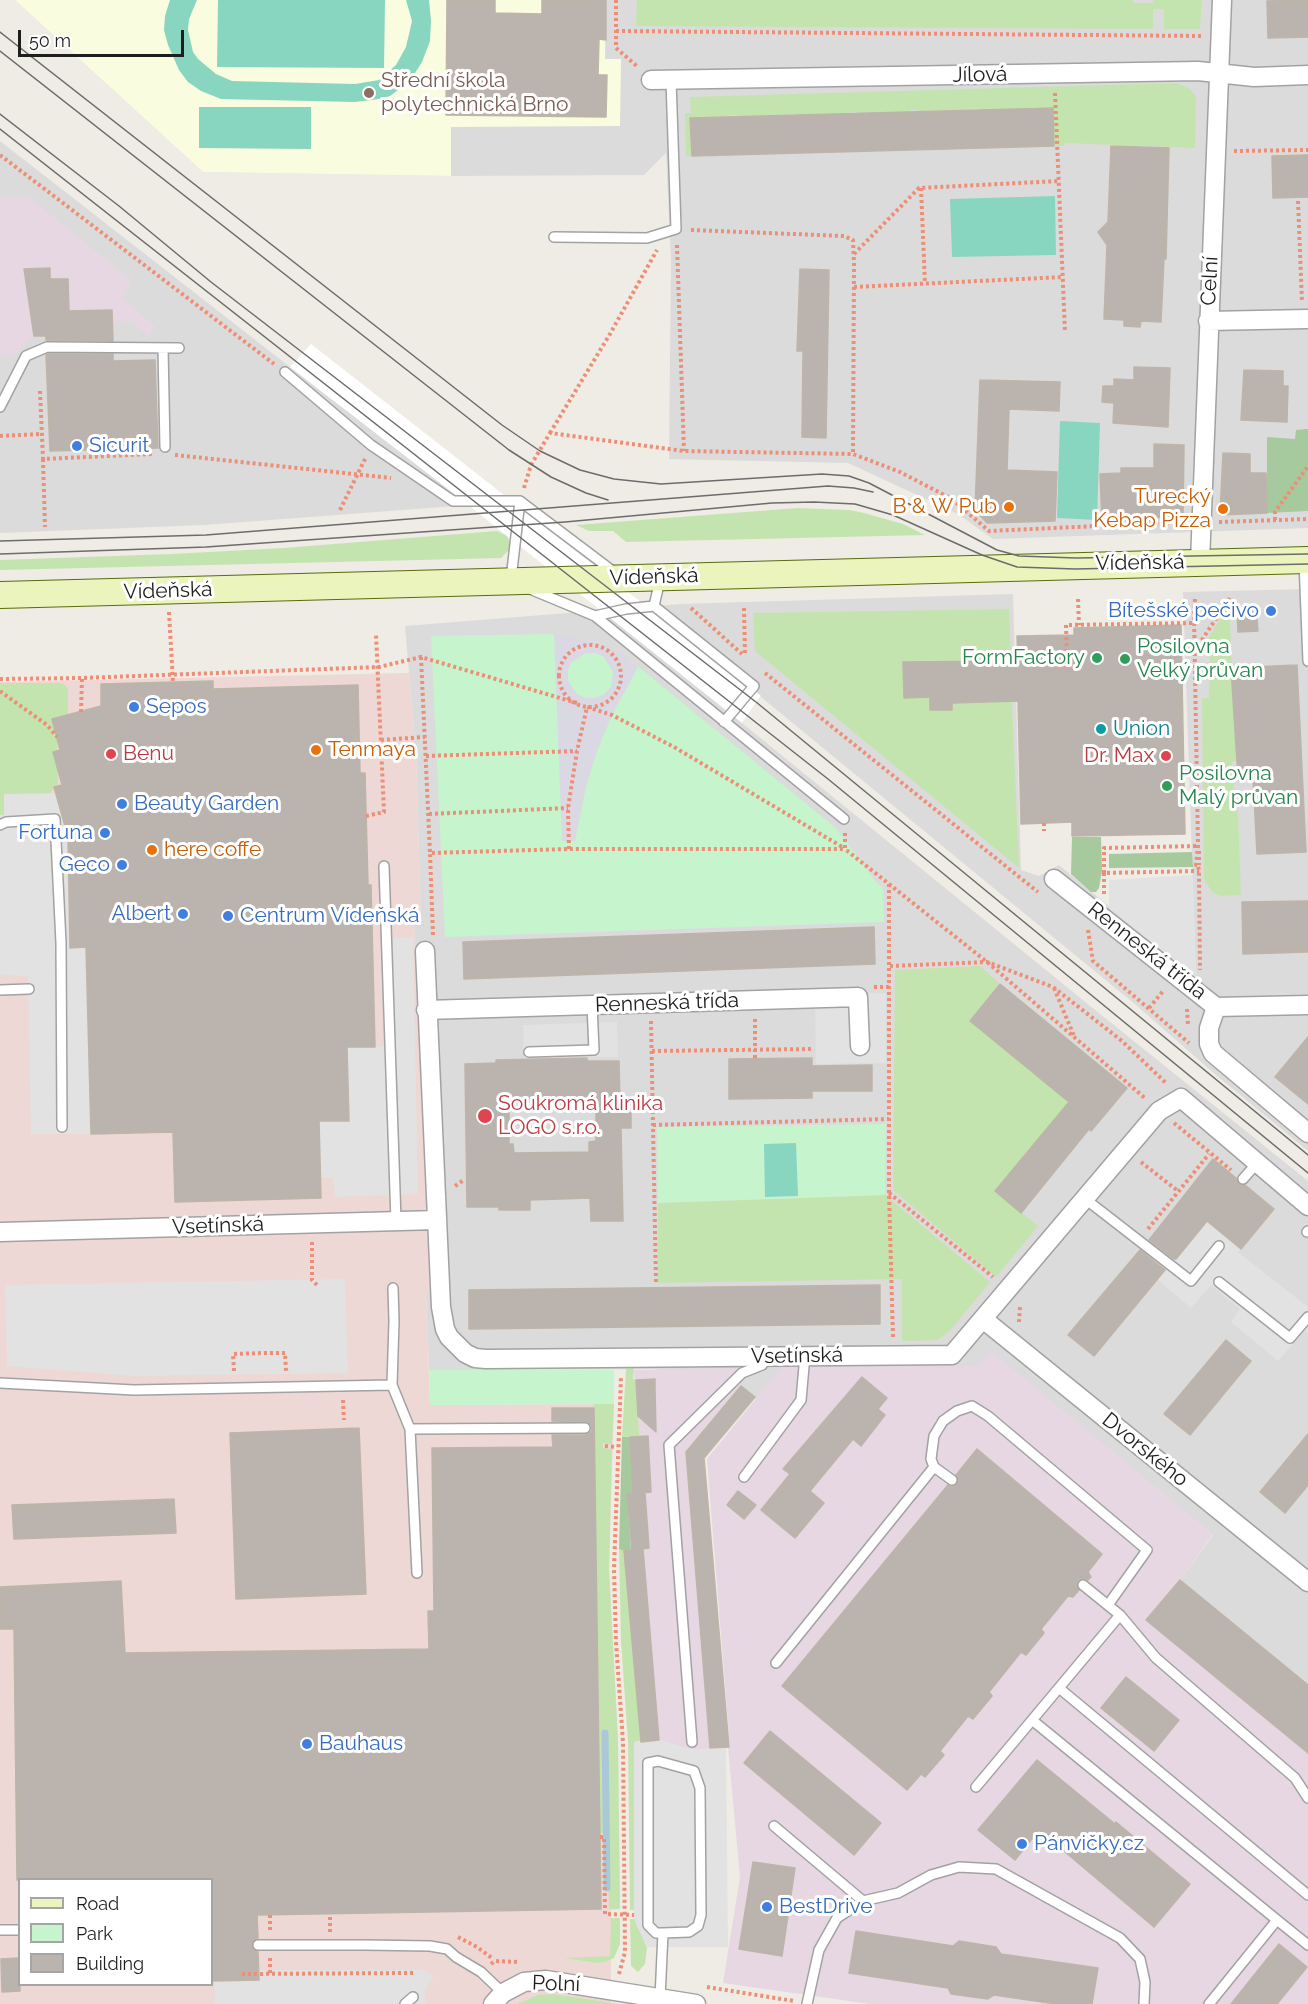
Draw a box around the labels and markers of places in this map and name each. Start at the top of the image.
place label: Střední škola polytechnická Brno [381,68,568,118]
marker: Střední škola polytechnická Brno [362,86,376,100]
place label: Sicurit [89,433,149,459]
marker: Sicurit [70,439,84,453]
place label: Turecký Kebap Pizza [1093,484,1211,534]
place label: B & W Pub [892,494,997,520]
marker: B & W Pub [1002,500,1016,514]
marker: Turecký Kebap Pizza [1216,502,1230,516]
place label: Bítešské pečivo [1108,598,1259,624]
marker: Bítešské pečivo [1264,604,1278,618]
place label: Posilovna Velký průvan [1137,634,1263,684]
place label: FormFactory [962,645,1085,671]
marker: FormFactory [1090,651,1104,665]
marker: Posilovna Velký průvan [1118,652,1132,666]
place label: Sepos [146,694,207,720]
marker: Sepos [127,700,141,714]
place label: Union [1113,716,1170,742]
marker: Union [1094,722,1108,736]
place label: Tenmaya [328,737,416,763]
place label: Benu [123,741,174,767]
marker: Tenmaya [309,743,323,757]
place label: Dr. Max [1084,743,1154,769]
marker: Benu [104,747,118,761]
marker: Dr. Max [1159,749,1173,763]
place label: Posilovna Malý průvan [1179,761,1298,811]
marker: Posilovna Malý průvan [1160,779,1174,793]
place label: Beauty Garden [134,791,279,817]
marker: Beauty Garden [115,797,129,811]
place label: Fortuna [18,820,93,846]
marker: Fortuna [98,826,112,840]
place label: here coffe [164,837,261,863]
marker: here coffe [145,843,159,857]
place label: Geco [59,852,110,878]
marker: Geco [115,858,129,872]
place label: Albert [111,901,171,927]
place label: Centrum Vídeňská [240,903,420,929]
marker: Albert [176,907,190,921]
marker: Centrum Vídeňská [221,909,235,923]
place label: Soukromá klinika LOGO s.r.o. [498,1091,663,1141]
marker: Soukromá klinika LOGO s.r.o. [476,1107,494,1125]
place label: Bauhaus [319,1731,403,1757]
marker: Bauhaus [300,1737,314,1751]
place label: Pánvičky.cz [1034,1831,1144,1857]
marker: Pánvičky.cz [1015,1837,1029,1851]
place label: BestDrive [779,1894,873,1920]
marker: BestDrive [760,1900,774,1914]

